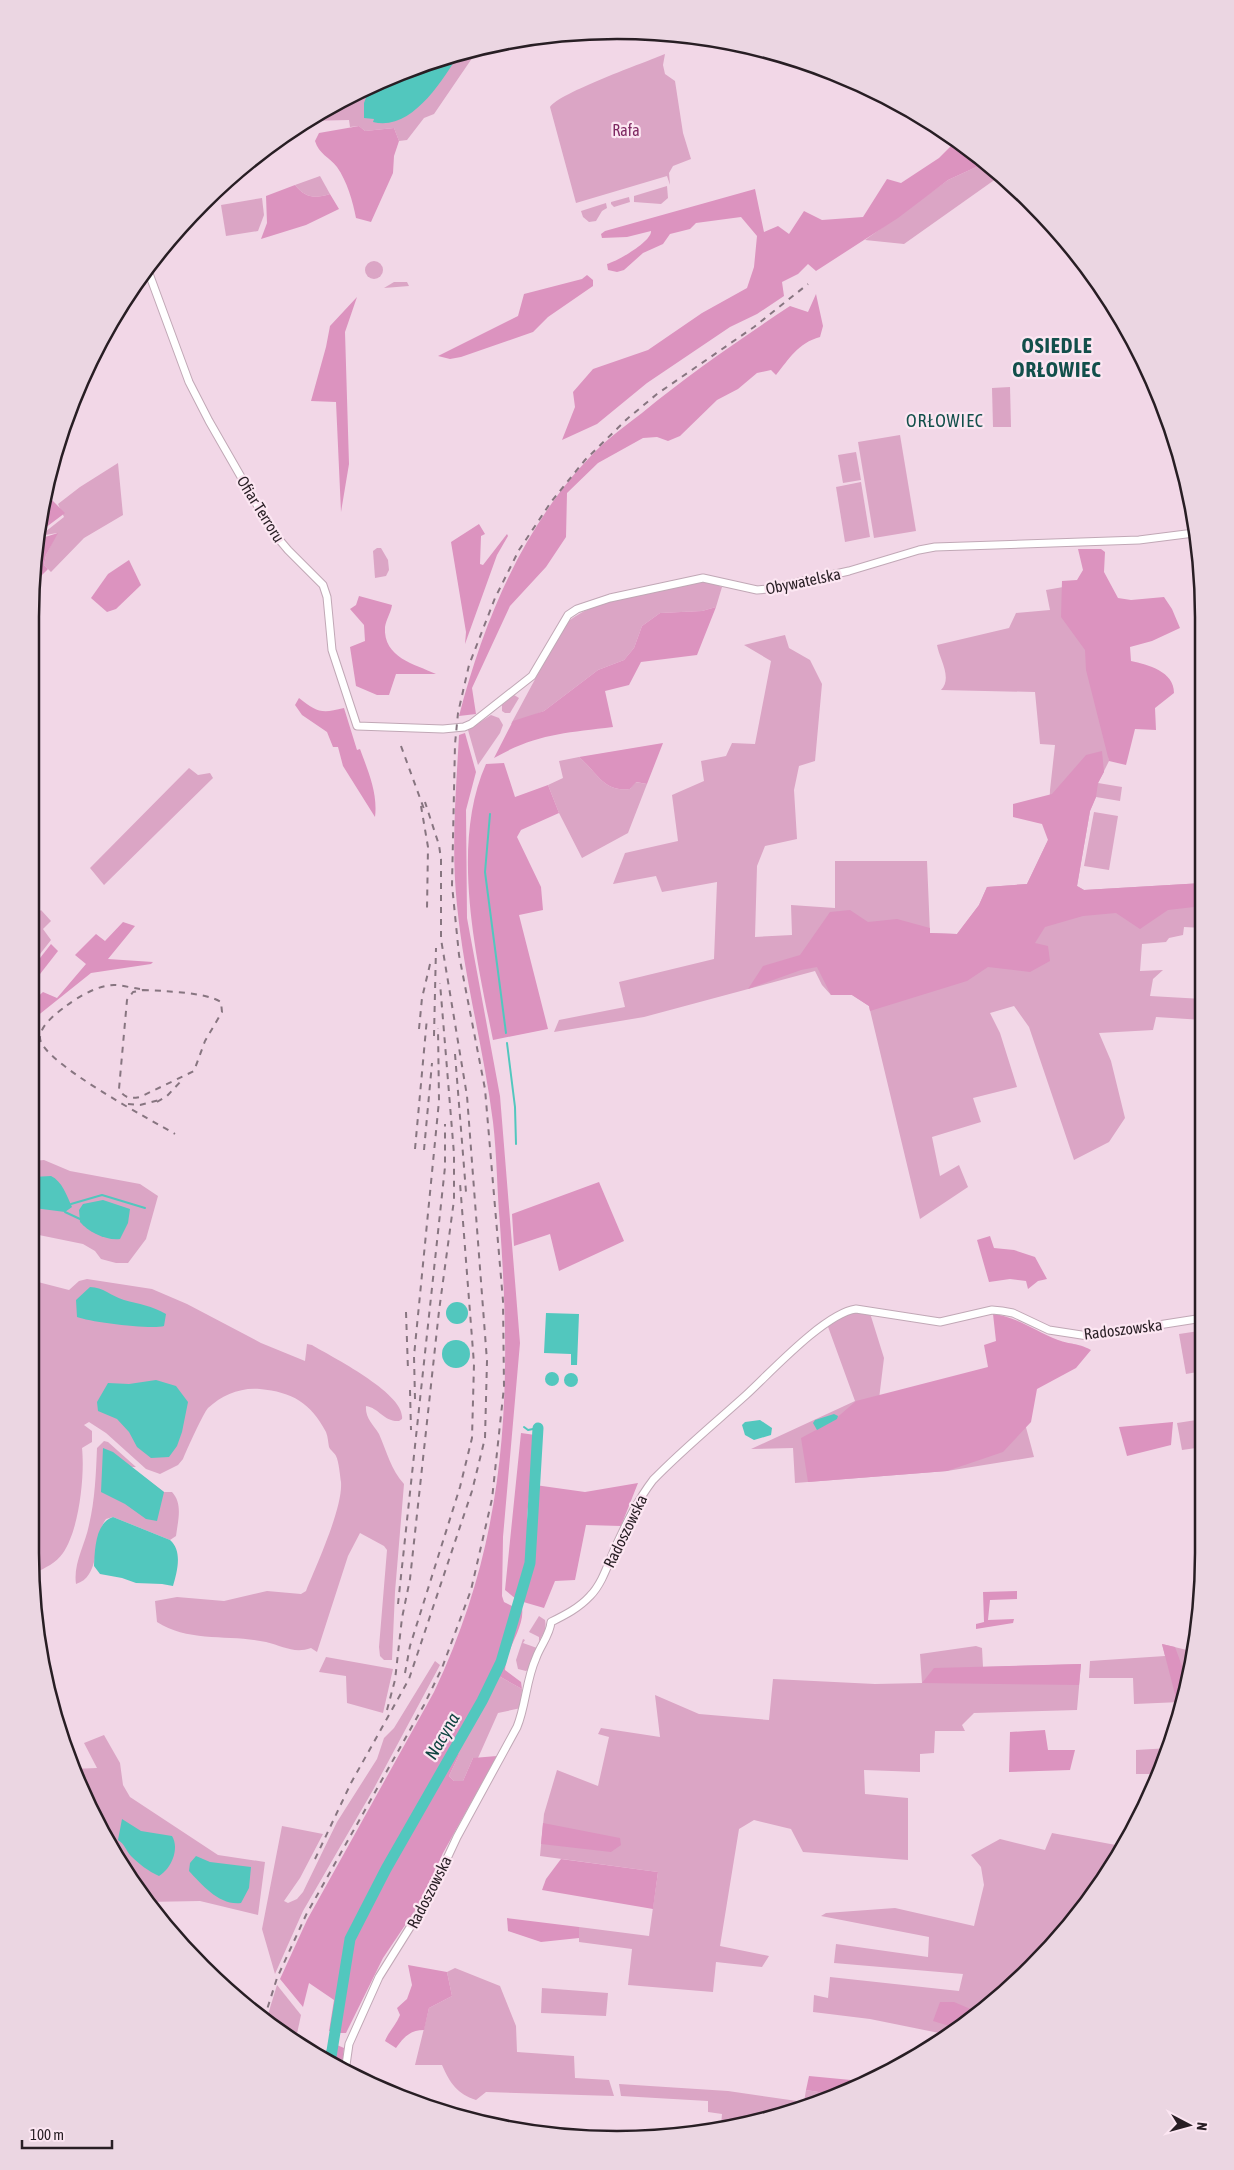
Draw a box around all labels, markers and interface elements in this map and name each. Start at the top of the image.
park label: Rafa [612,121,640,139]
district label: OSIEDLE ORŁOWIEC [1012,333,1102,381]
district label: ORŁOWIEC [906,410,984,431]
street label: Ofiar Terroru [234,473,288,545]
street label: Obywatelska [764,564,842,599]
street label: Radoszowska [1083,1315,1163,1343]
street label: Radoszowska [600,1492,650,1570]
water label: Nacyna [420,1708,464,1763]
street label: Radoszowska [403,1853,455,1931]
north arrow [1164,2100,1214,2150]
scale bar [22,2118,112,2150]
text: N [1194,2121,1210,2131]
text: 100 m [30,2126,64,2143]

